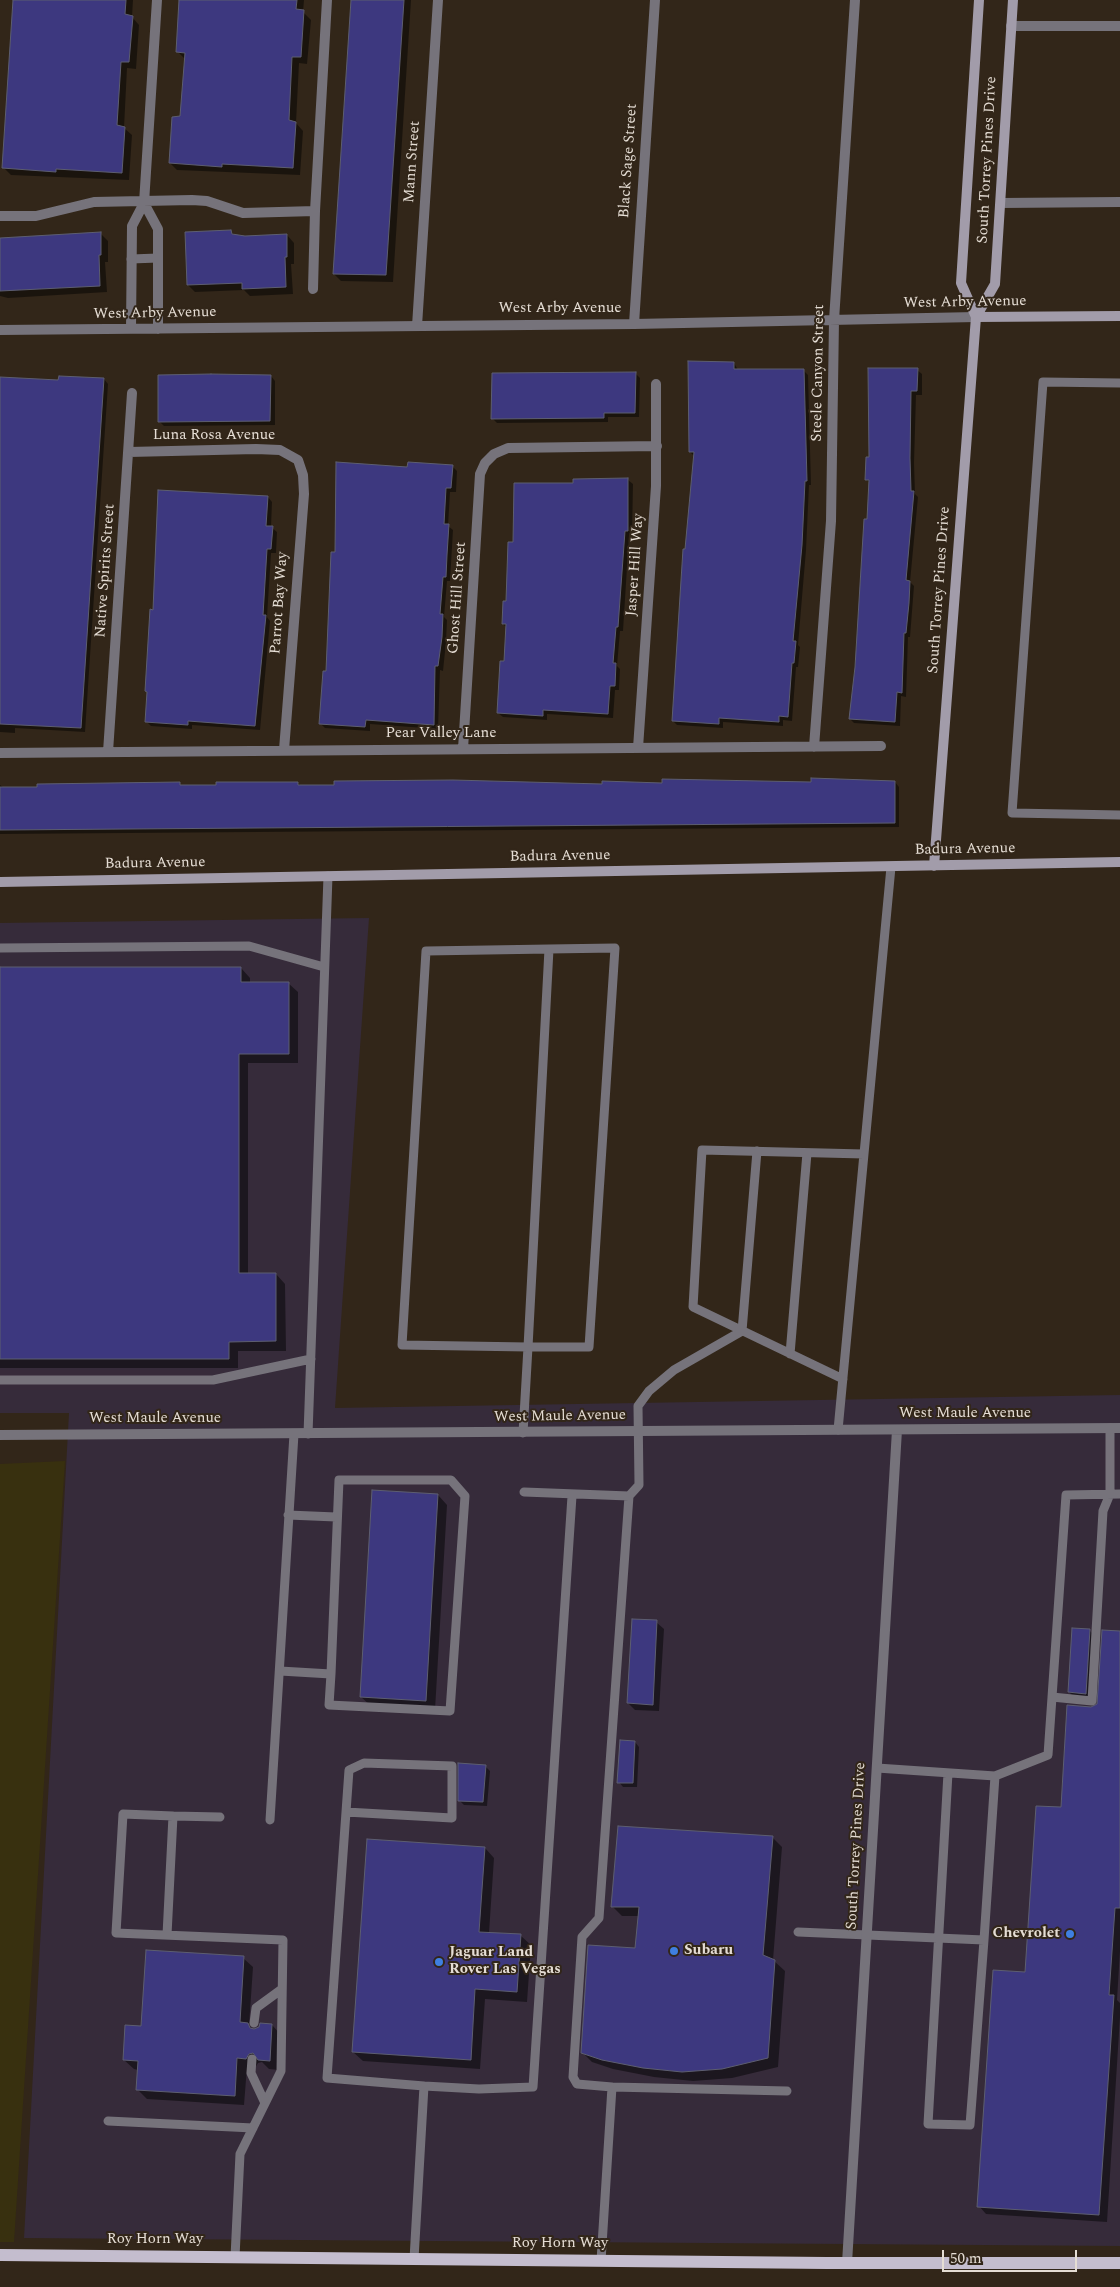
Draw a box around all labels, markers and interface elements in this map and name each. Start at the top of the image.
street label: South Torrey Pines Drive [975,76,1001,244]
street label: Black Sage Street [616,103,642,219]
street label: Mann Street [401,120,425,204]
street label: West Arby Avenue [903,293,1027,313]
street label: West Arby Avenue [498,300,622,318]
street label: West Arby Avenue [93,304,217,324]
street label: Steele Canyon Street [809,304,829,442]
street label: Luna Rosa Avenue [153,427,275,445]
street label: Native Spirits Street [92,503,120,639]
street label: South Torrey Pines Drive [925,506,955,674]
street label: Jasper Hill Way [623,513,649,617]
street label: Ghost Hill Street [445,541,471,655]
street label: Parrot Bay Way [267,551,293,655]
street label: Pear Valley Lane [385,725,497,743]
street label: Badura Avenue [914,840,1016,860]
street label: Badura Avenue [509,847,611,867]
street label: Badura Avenue [104,854,206,874]
street label: West Maule Avenue [899,1405,1031,1423]
street label: West Maule Avenue [494,1407,626,1427]
street label: West Maule Avenue [89,1410,221,1428]
street label: South Torrey Pines Drive [844,1762,870,1930]
place label: Chevrolet [993,1925,1060,1943]
marker: Chevrolet [1064,1928,1076,1940]
place label: Subaru [684,1942,733,1960]
place label: Jaguar Land Rover Las Vegas [449,1944,561,1979]
marker: Subaru [668,1945,680,1957]
marker: Jaguar Land Rover Las Vegas [433,1956,445,1968]
street label: Roy Horn Way [107,2231,203,2249]
street label: Roy Horn Way [512,2235,608,2253]
scale bar [945,2240,1080,2272]
text: 50 m [950,2247,982,2270]

